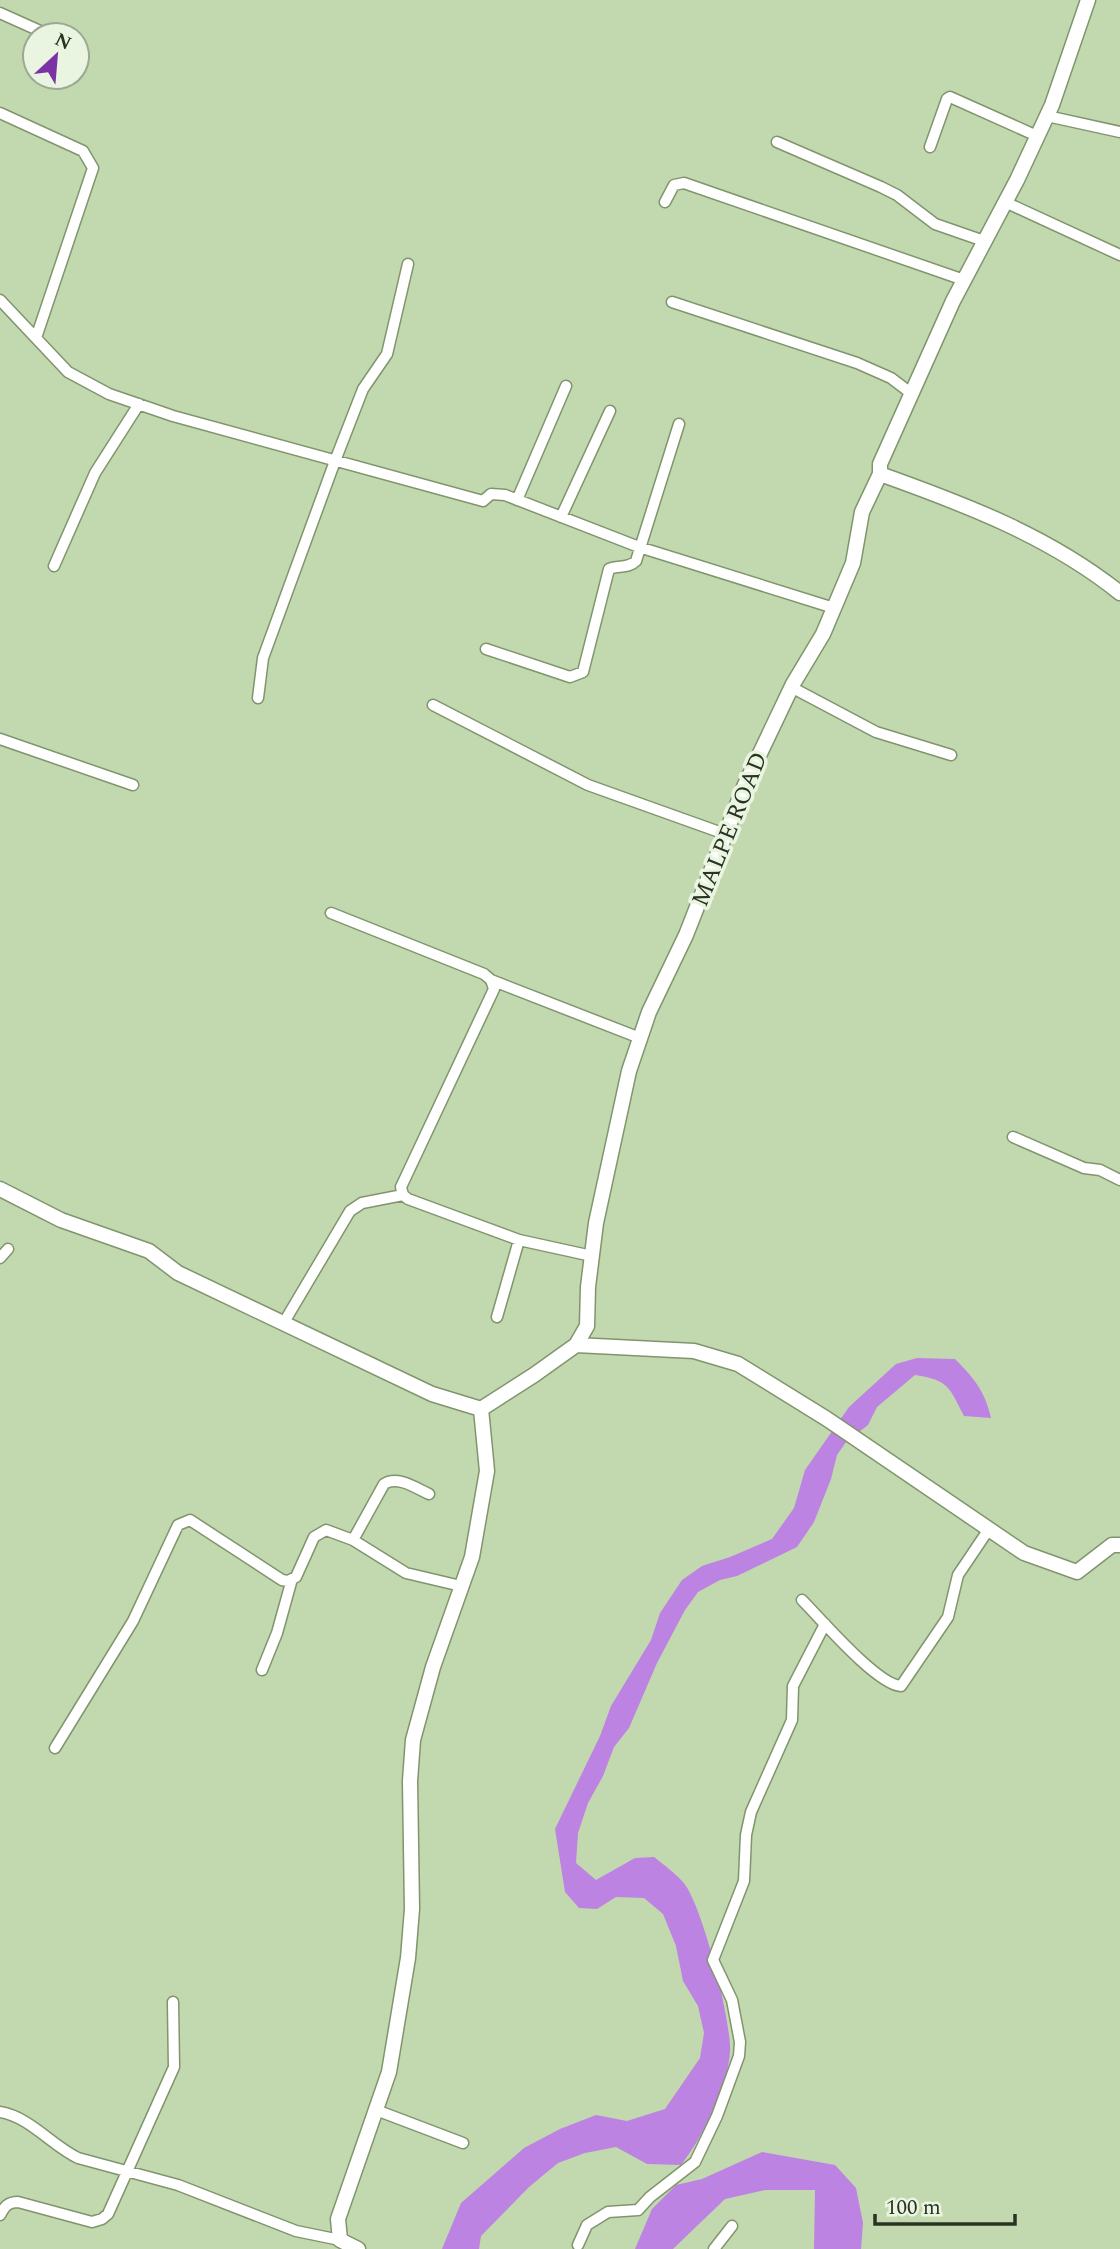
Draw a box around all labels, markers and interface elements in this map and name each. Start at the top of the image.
north arrow [21,21,91,91]
text: N [49,26,76,59]
street label: MALPE ROAD [683,747,777,912]
scale bar [875,2182,1015,2226]
text: 100 m [886,2192,941,2224]

